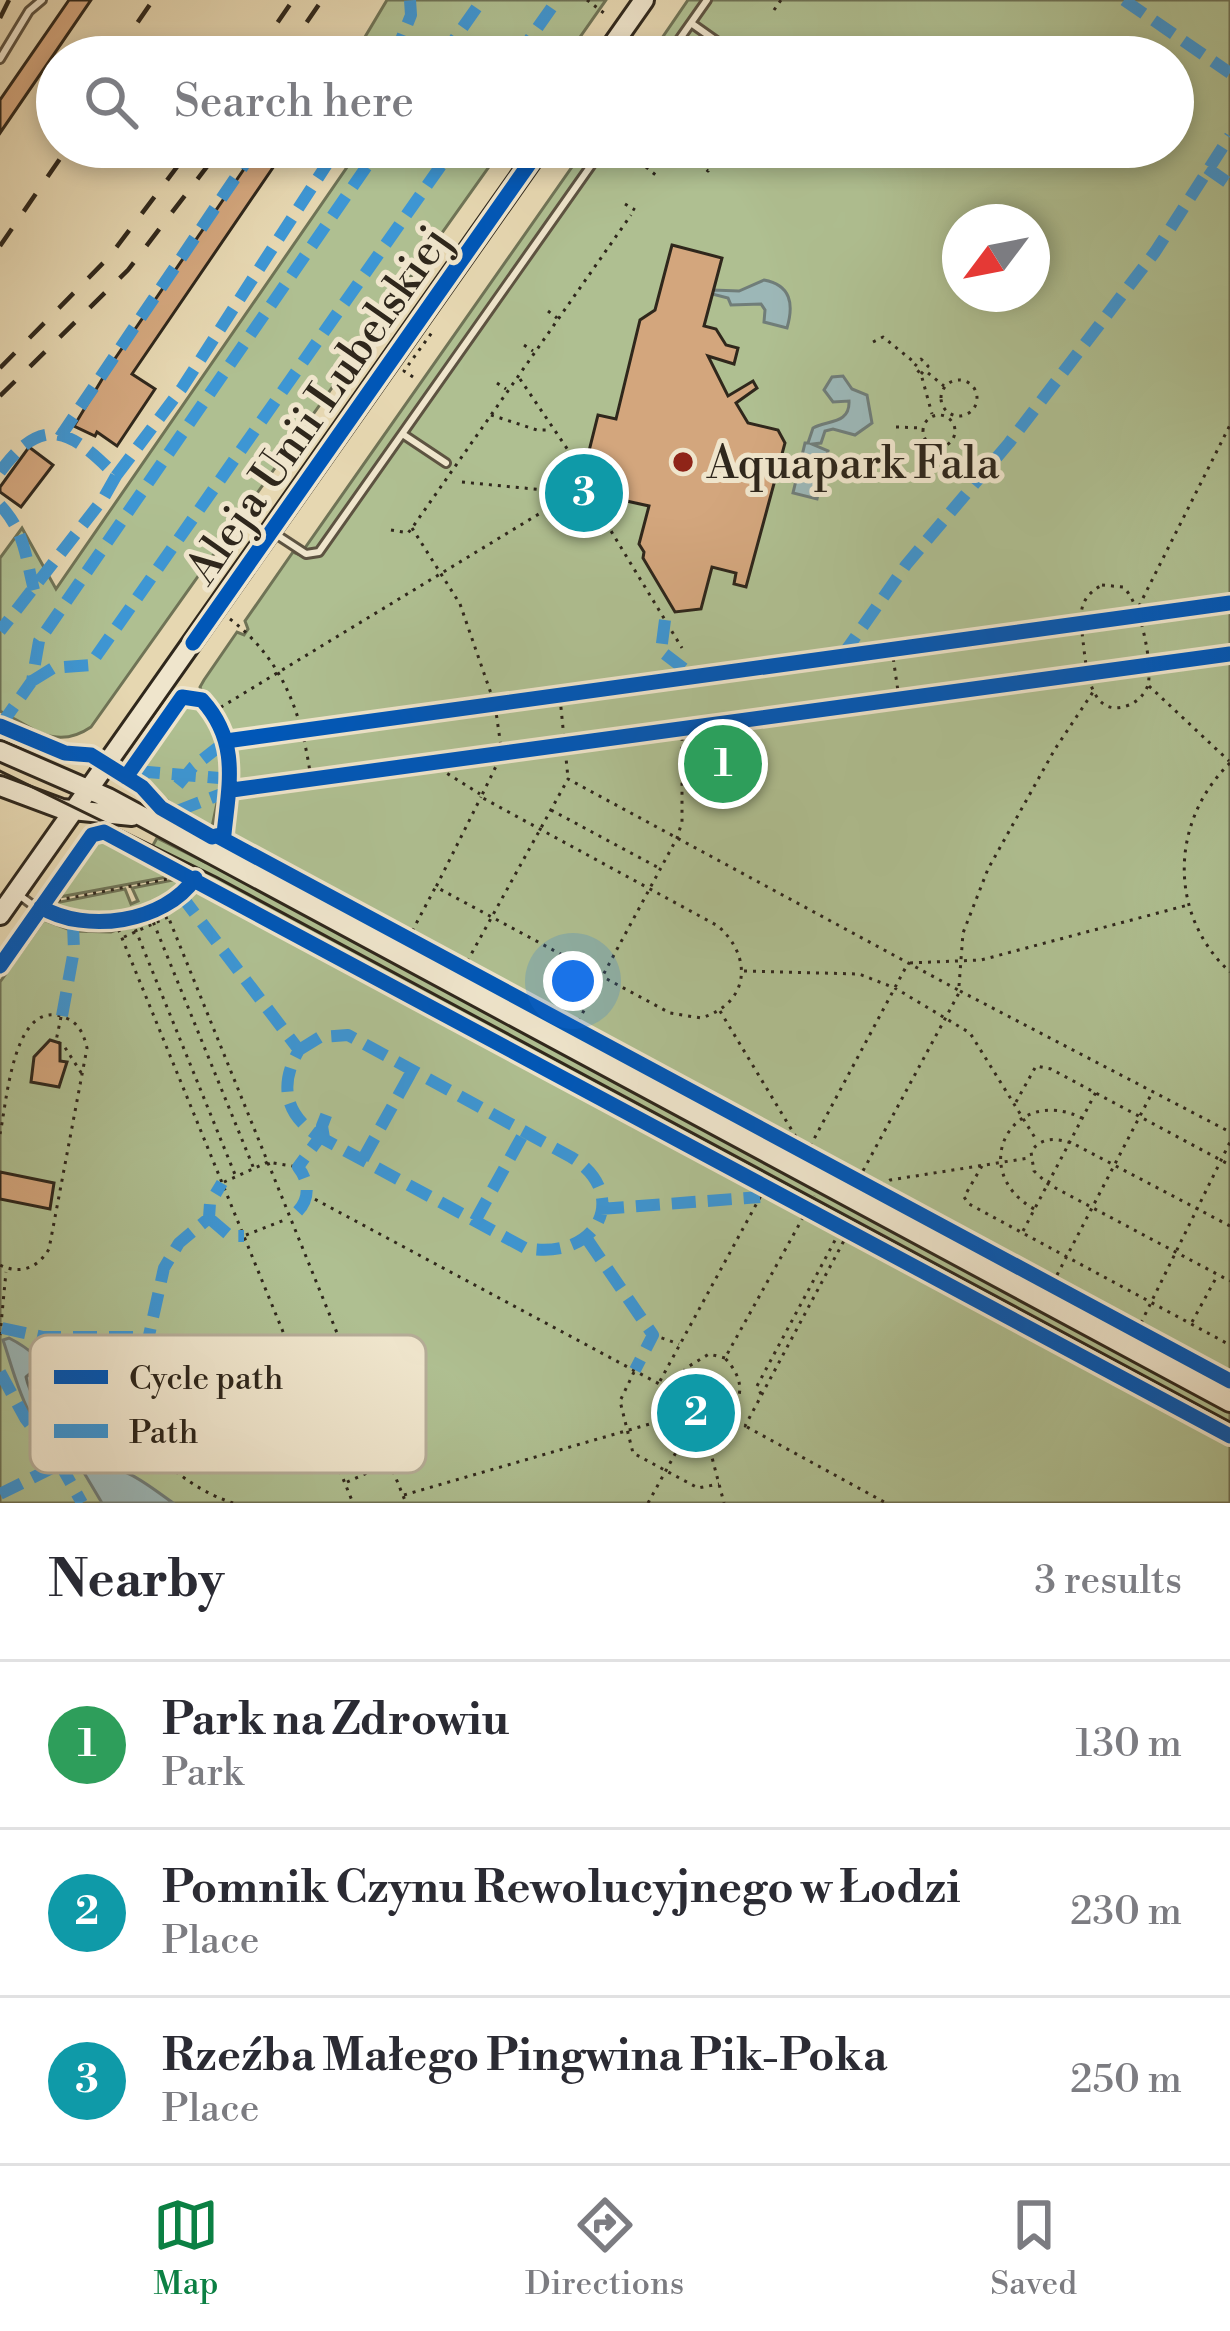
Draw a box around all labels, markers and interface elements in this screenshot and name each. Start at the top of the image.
search box [36,36,1194,168]
icon: search [78,69,144,135]
text: Search here [174,74,414,131]
north arrow [942,204,1050,312]
street label: Aleja Unii Lubelskiej [173,215,464,596]
place label: Aquapark Fala [706,436,1000,493]
pin: 3 [545,448,623,538]
marker: Aquapark Fala [670,449,696,475]
pin: 1 [684,719,762,809]
your location [543,951,603,1011]
legend [30,1335,426,1473]
text: Cycle path [129,1359,283,1400]
pin: 2 [657,1368,735,1458]
text: Path [129,1413,198,1454]
text: Nearby [48,1549,224,1613]
text: 3 results [1034,1557,1182,1606]
text: Park na Zdrowiu [162,1692,509,1749]
text: 1 [78,1720,96,1769]
text: 130 m [1076,1720,1182,1769]
text: Park [162,1749,243,1798]
text: Pomnik Czynu Rewolucyjnego w Łodzi [162,1860,961,1917]
text: 2 [75,1888,99,1937]
text: 230 m [1070,1888,1182,1937]
text: Place [162,1917,259,1966]
text: Rzeźba Małego Pingwina Pik-Poka [162,2028,887,2085]
text: 3 [75,2056,99,2105]
text: 250 m [1070,2056,1182,2105]
text: Place [162,2085,259,2134]
tab: Map [153,2192,219,2305]
tab: Directions [525,2192,684,2305]
tab: Saved [990,2192,1077,2305]

